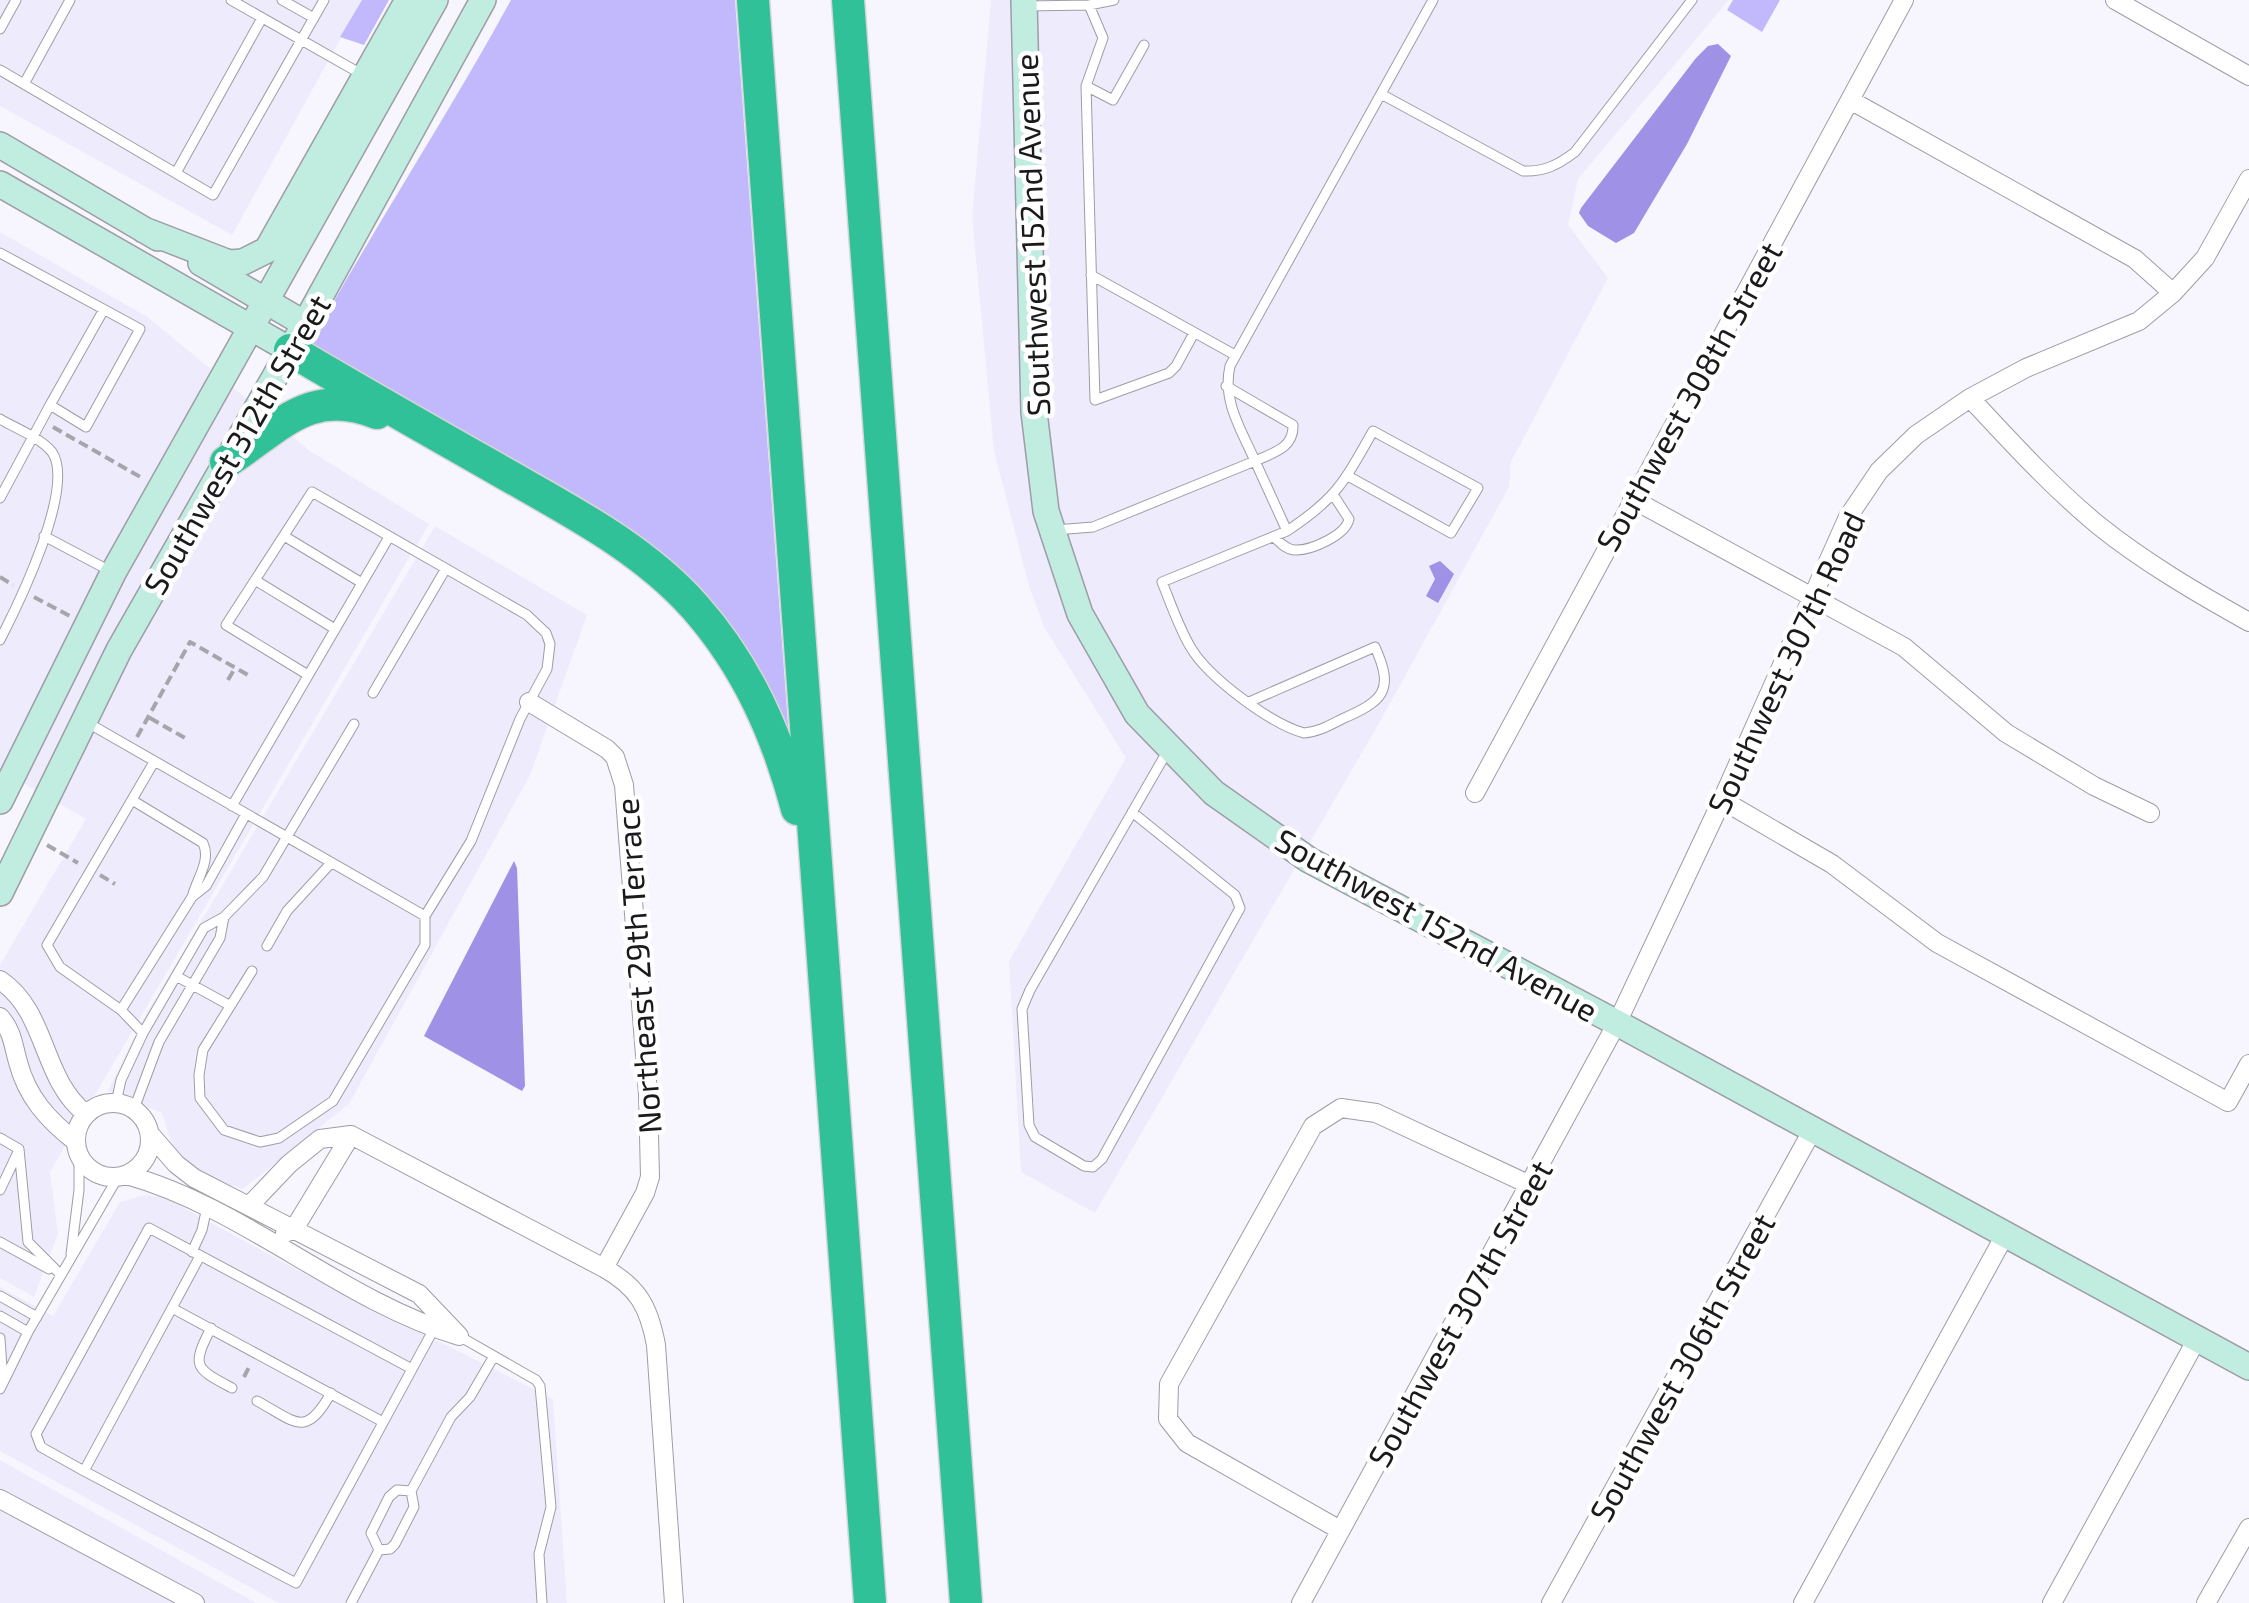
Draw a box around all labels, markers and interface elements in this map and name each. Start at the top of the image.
street label: Southwest 152nd Avenue [1006,53,1056,417]
street label: Southwest 308th Street [1587,235,1789,557]
street label: Southwest 312th Street [135,287,337,601]
street label: Southwest 307th Road [1698,505,1872,819]
street label: Northeast 29th Terrace [606,797,668,1135]
street label: Southwest 152nd Avenue [1269,819,1605,1029]
street label: Southwest 307th Street [1359,1153,1559,1473]
street label: Southwest 306th Street [1580,1206,1782,1528]

